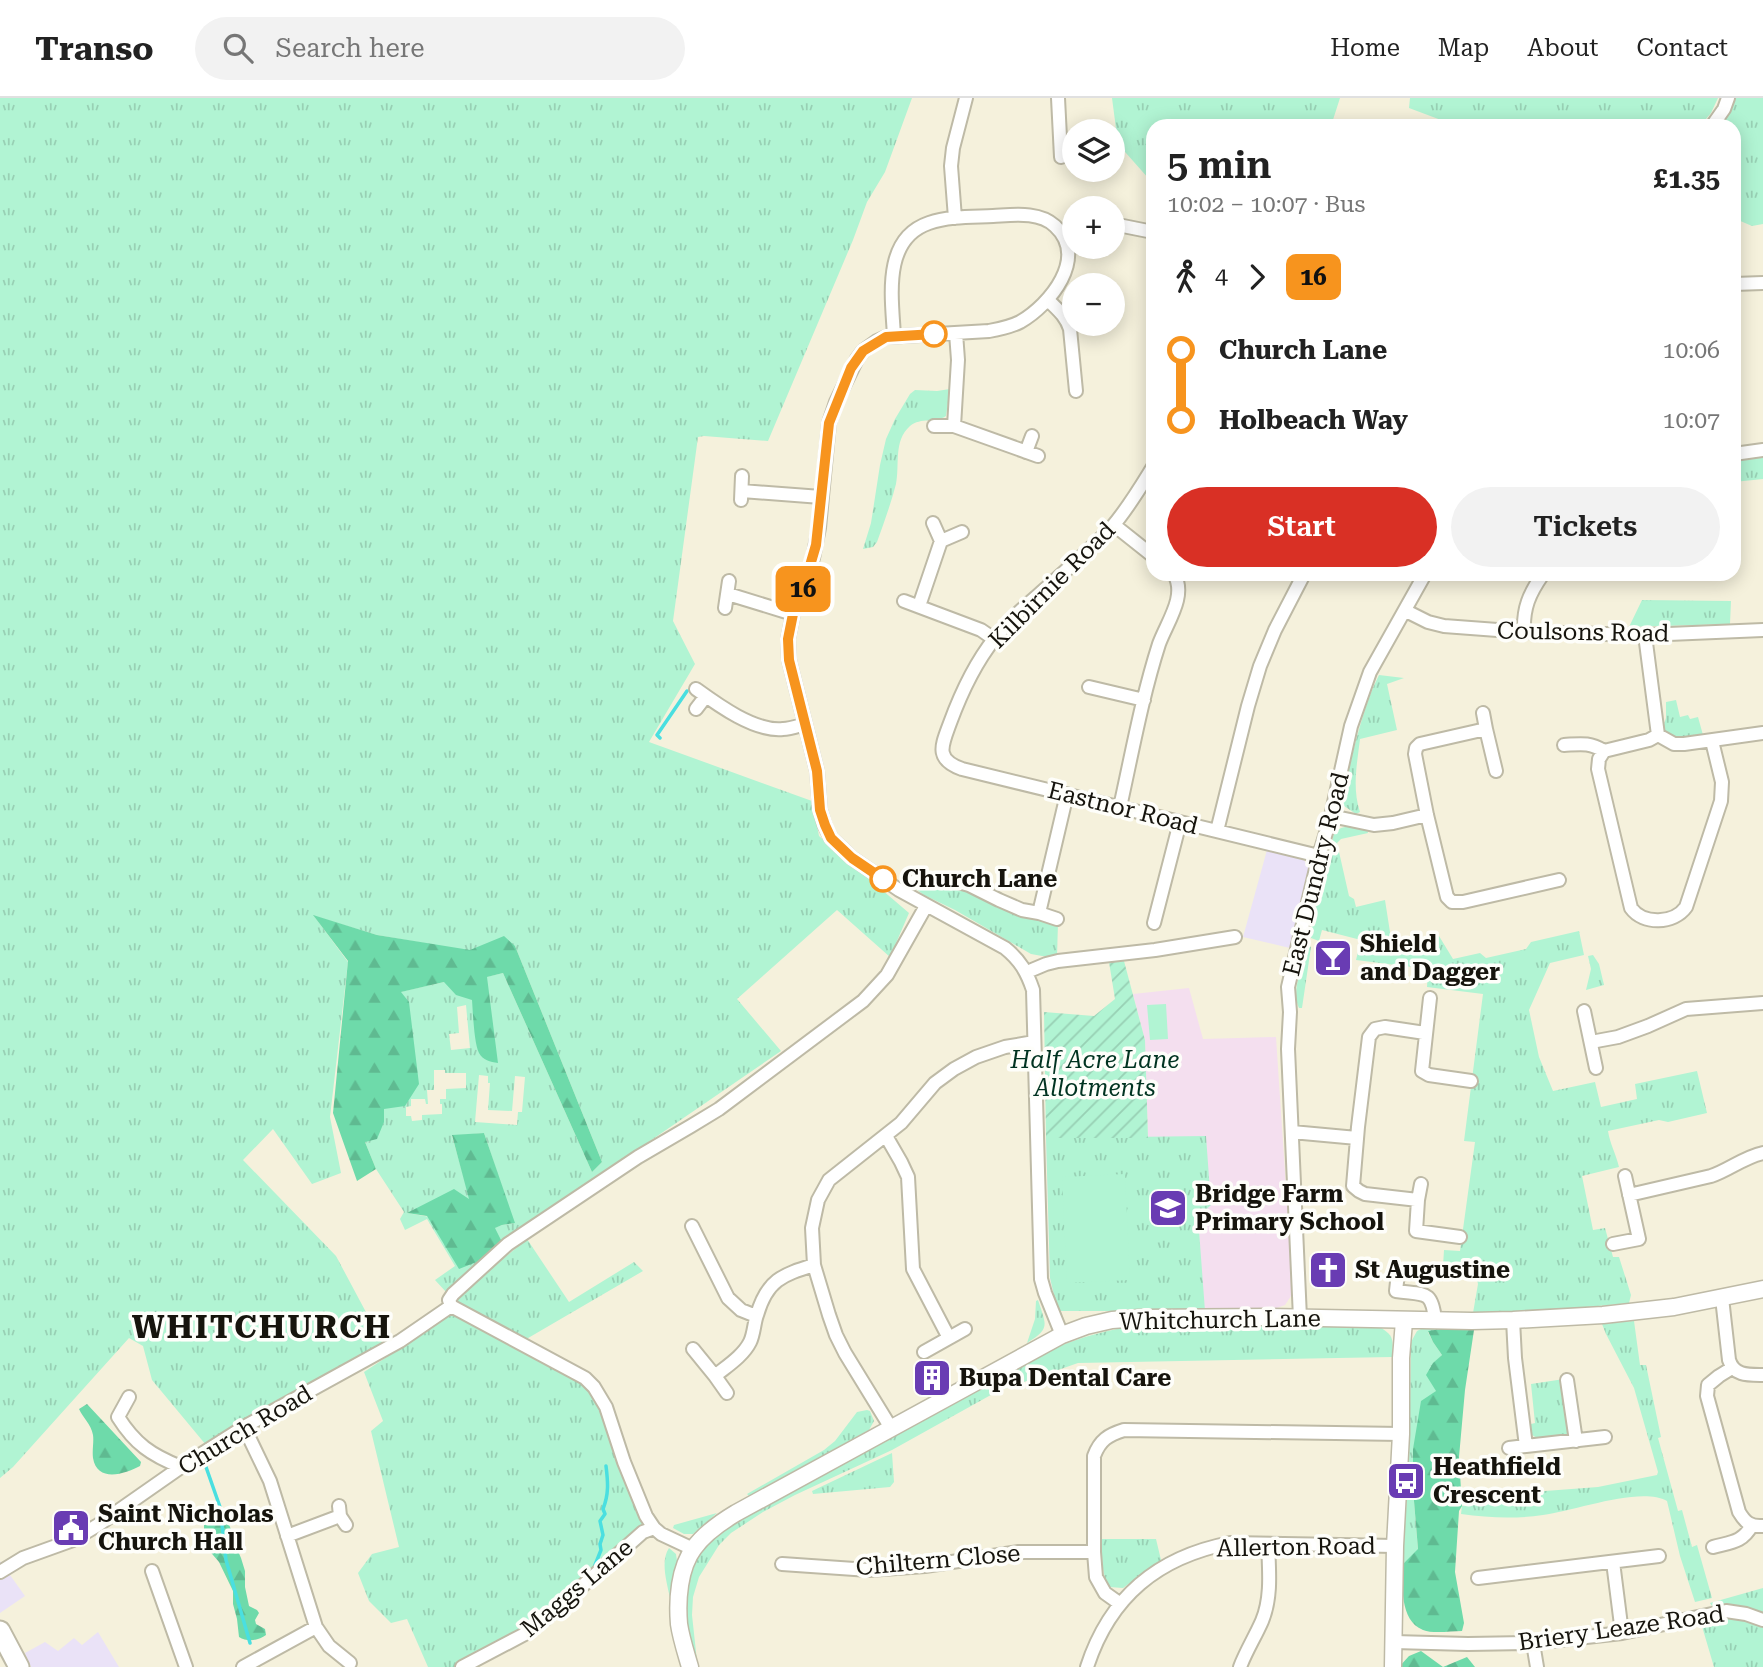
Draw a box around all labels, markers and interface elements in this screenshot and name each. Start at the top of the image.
search box [195,17,685,80]
text: Transo [35,29,153,68]
icon: search [219,29,257,67]
text: Search here [275,33,424,63]
text: Home [1330,34,1400,62]
text: Map [1438,34,1489,62]
text: About [1527,34,1598,62]
text: Contact [1636,34,1728,62]
map controls [1062,119,1125,336]
button: layers [1062,119,1125,182]
text: 5 min [1167,143,1272,187]
text: £1.35 [1654,164,1720,194]
text: 10:02 – 10:07 · Bus [1167,191,1365,218]
button: + [1062,196,1125,259]
icon: walk [1167,258,1205,296]
icon: forward [1238,258,1276,296]
text: 4 [1215,263,1228,290]
text: 16 [1300,263,1327,291]
button: − [1062,273,1125,336]
unlabelled marker [921,321,947,347]
text: Church Lane [1219,335,1387,365]
text: 10:06 [1663,337,1720,364]
text: Holbeach Way [1219,405,1408,435]
text: 10:07 [1663,407,1720,434]
button: Start [1167,487,1437,567]
button: Tickets [1451,487,1720,567]
street label: Kilbirnie Road [983,516,1121,654]
line badge: 16 [772,566,834,612]
text: 16 [790,575,816,603]
street label: Coulsons Road [1497,616,1669,648]
street label: East Dundry Road [1277,769,1355,979]
street label: Eastnor Road [1045,776,1201,840]
place label: Church Lane [902,865,1057,893]
marker: Church Lane [870,866,896,892]
place label: Shield and Dagger [1360,930,1500,986]
bar icon: Shield and Dagger [1312,937,1354,979]
park label: Half Acre Lane Allotments [1009,1046,1180,1102]
place label: Bridge Farm Primary School [1195,1180,1384,1236]
school or university icon: Bridge Farm Primary School [1147,1187,1189,1229]
church icon: St Augustine [1307,1249,1349,1291]
place label: St Augustine [1355,1256,1510,1284]
street label: Whitchurch Lane [1119,1304,1321,1336]
district label: WHITCHURCH [132,1308,392,1346]
building icon: Bupa Dental Care [911,1357,953,1399]
place label: Bupa Dental Care [959,1364,1171,1392]
street label: Church Road [173,1379,317,1481]
place label: Heathfield Crescent [1433,1453,1561,1509]
bus stop icon: Heathfield Crescent [1385,1460,1427,1502]
place label: Saint Nicholas Church Hall [98,1500,274,1556]
public building icon: Saint Nicholas Church Hall [50,1507,92,1549]
street label: Allerton Road [1216,1532,1376,1562]
street label: Maggs Lane [515,1533,639,1643]
street label: Chiltern Close [855,1539,1021,1581]
street label: Briery Leaze Road [1516,1600,1726,1656]

